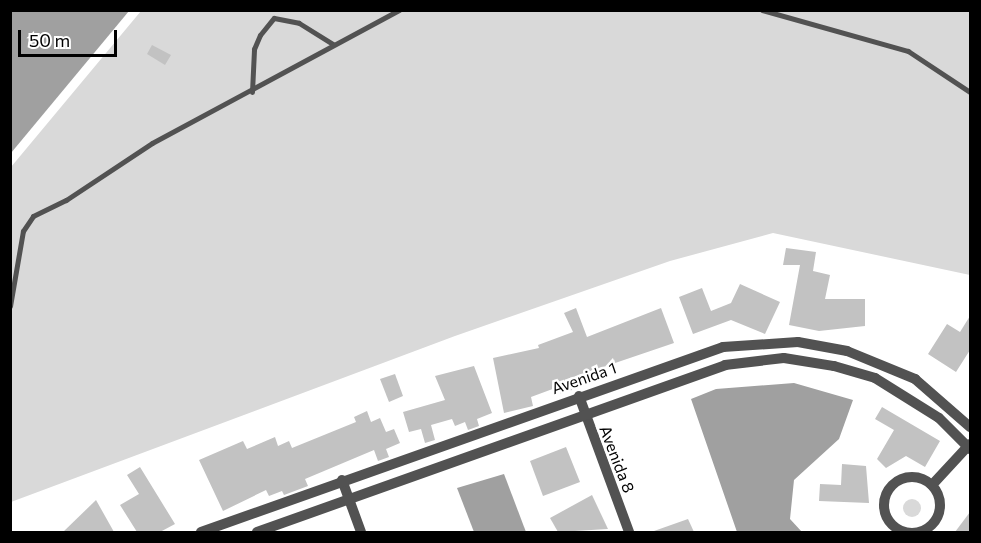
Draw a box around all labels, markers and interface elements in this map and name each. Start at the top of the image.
scale bar [21,18,120,56]
text: 50 m [29,29,70,51]
street label: Avenida 1 [549,358,619,398]
street label: Avenida 8 [595,423,639,495]

